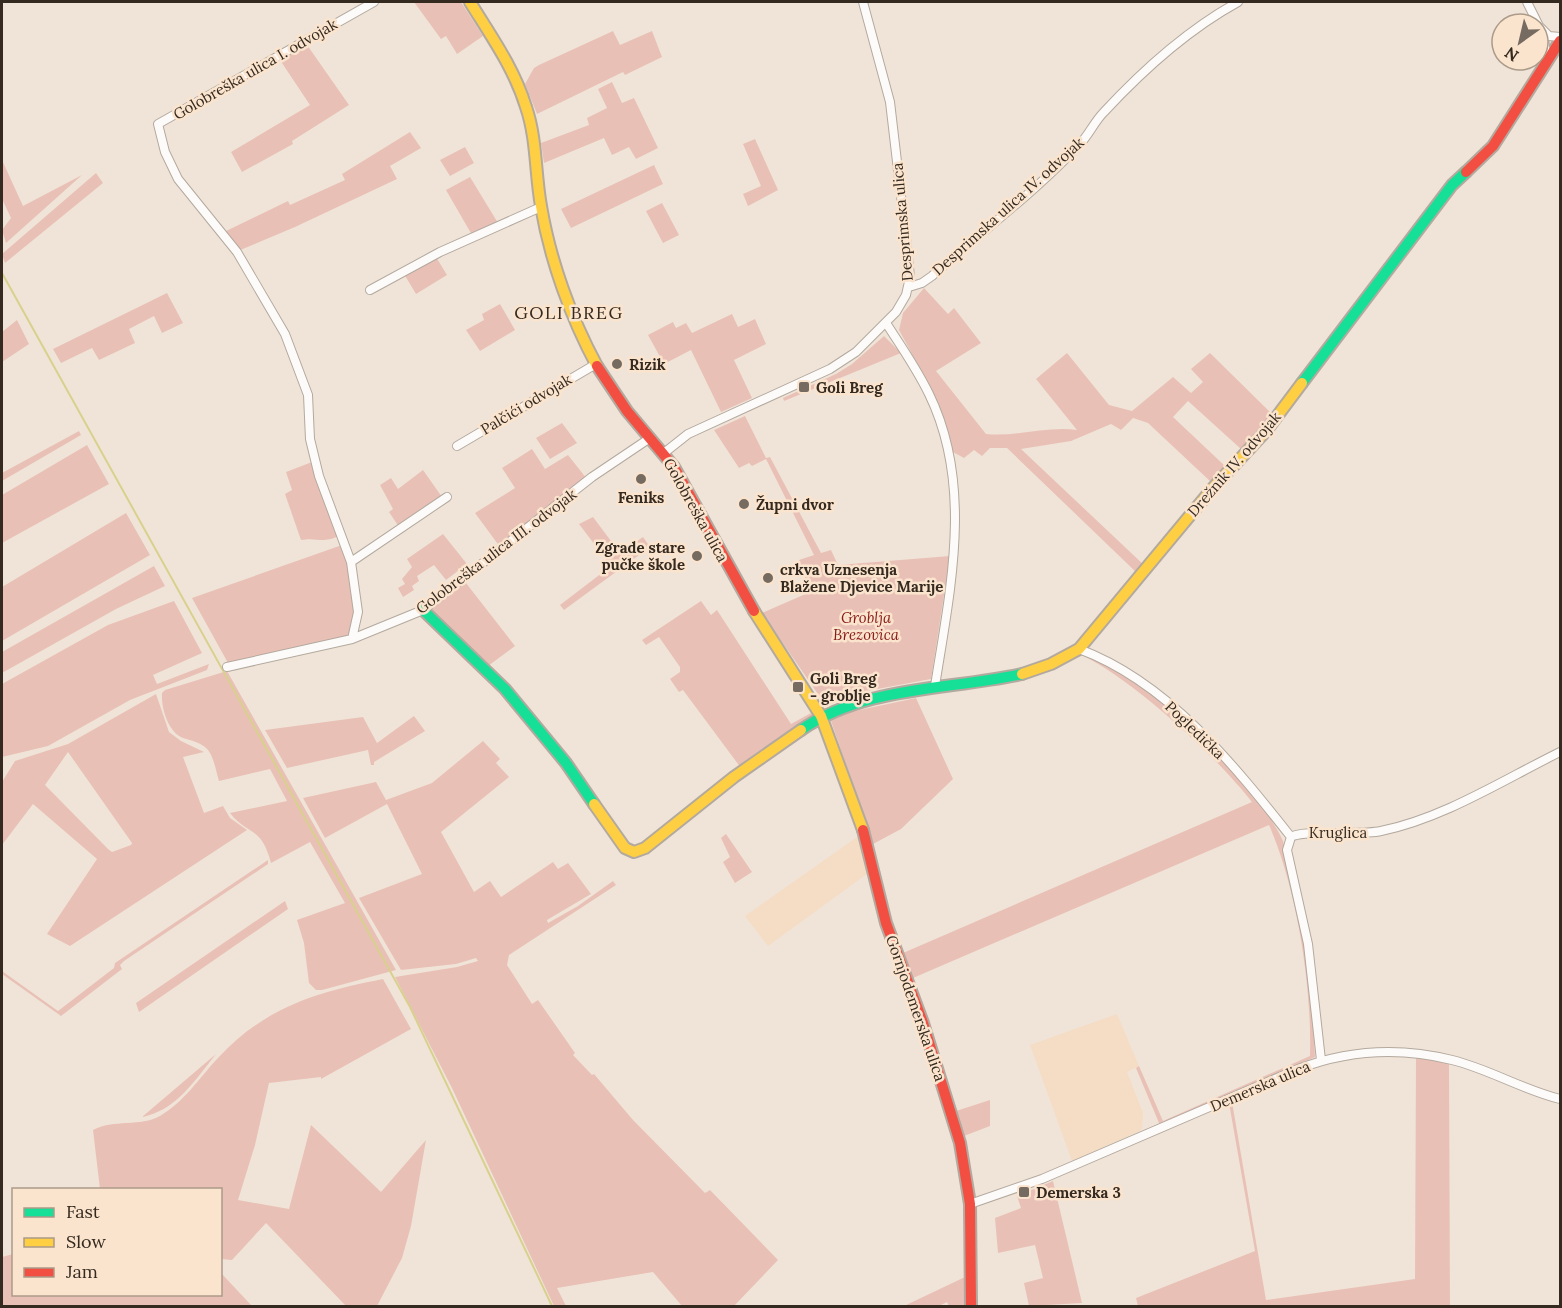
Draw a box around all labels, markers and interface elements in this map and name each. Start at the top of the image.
north arrow [1490,12,1550,72]
street label: Golobreška ulica I. odvojak [170,14,340,124]
text: N [1501,43,1522,66]
street label: Desprimska ulica IV. odvojak [928,133,1088,279]
street label: Desprimska ulica [887,162,917,282]
district label: GOLI BREG [514,301,624,324]
place label: Rizik [629,355,666,374]
marker: Rizik [610,357,624,371]
street label: Palčići odvojak [477,369,575,439]
place label: Goli Breg [816,378,883,397]
marker: Goli Breg [797,380,811,394]
street label: Drežnik IV. odvojak [1183,408,1285,520]
street label: Golobreška ulica [660,455,733,566]
marker: Feniks [634,472,648,486]
street label: Golobreška ulica III. odvojak [412,484,580,618]
place label: Feniks [618,488,664,507]
place label: Župni dvor [756,494,835,514]
marker: Župni dvor [737,497,751,511]
place label: Zgrade stare pučke škole [595,538,685,574]
marker: Zgrade stare pučke škole [690,549,704,563]
place label: crkva Uznesenja Blažene Djevice Marije [780,560,943,596]
marker: crkva Uznesenja Blažene Djevice Marije [761,571,775,585]
park label: Groblja Brezovica [833,608,900,644]
place label: Goli Breg - groblje [810,669,877,705]
marker: Goli Breg - groblje [791,680,805,694]
street label: Pogledička [1161,697,1229,763]
street label: Kruglica [1309,823,1367,842]
street label: Gornjodemerska ulica [882,932,950,1084]
street label: Demerska ulica [1207,1056,1313,1116]
place label: Demerska 3 [1036,1183,1121,1202]
marker: Demerska 3 [1017,1185,1031,1199]
legend [12,1188,222,1296]
text: Fast [66,1200,100,1223]
text: Slow [66,1230,106,1253]
text: Jam [65,1260,98,1283]

